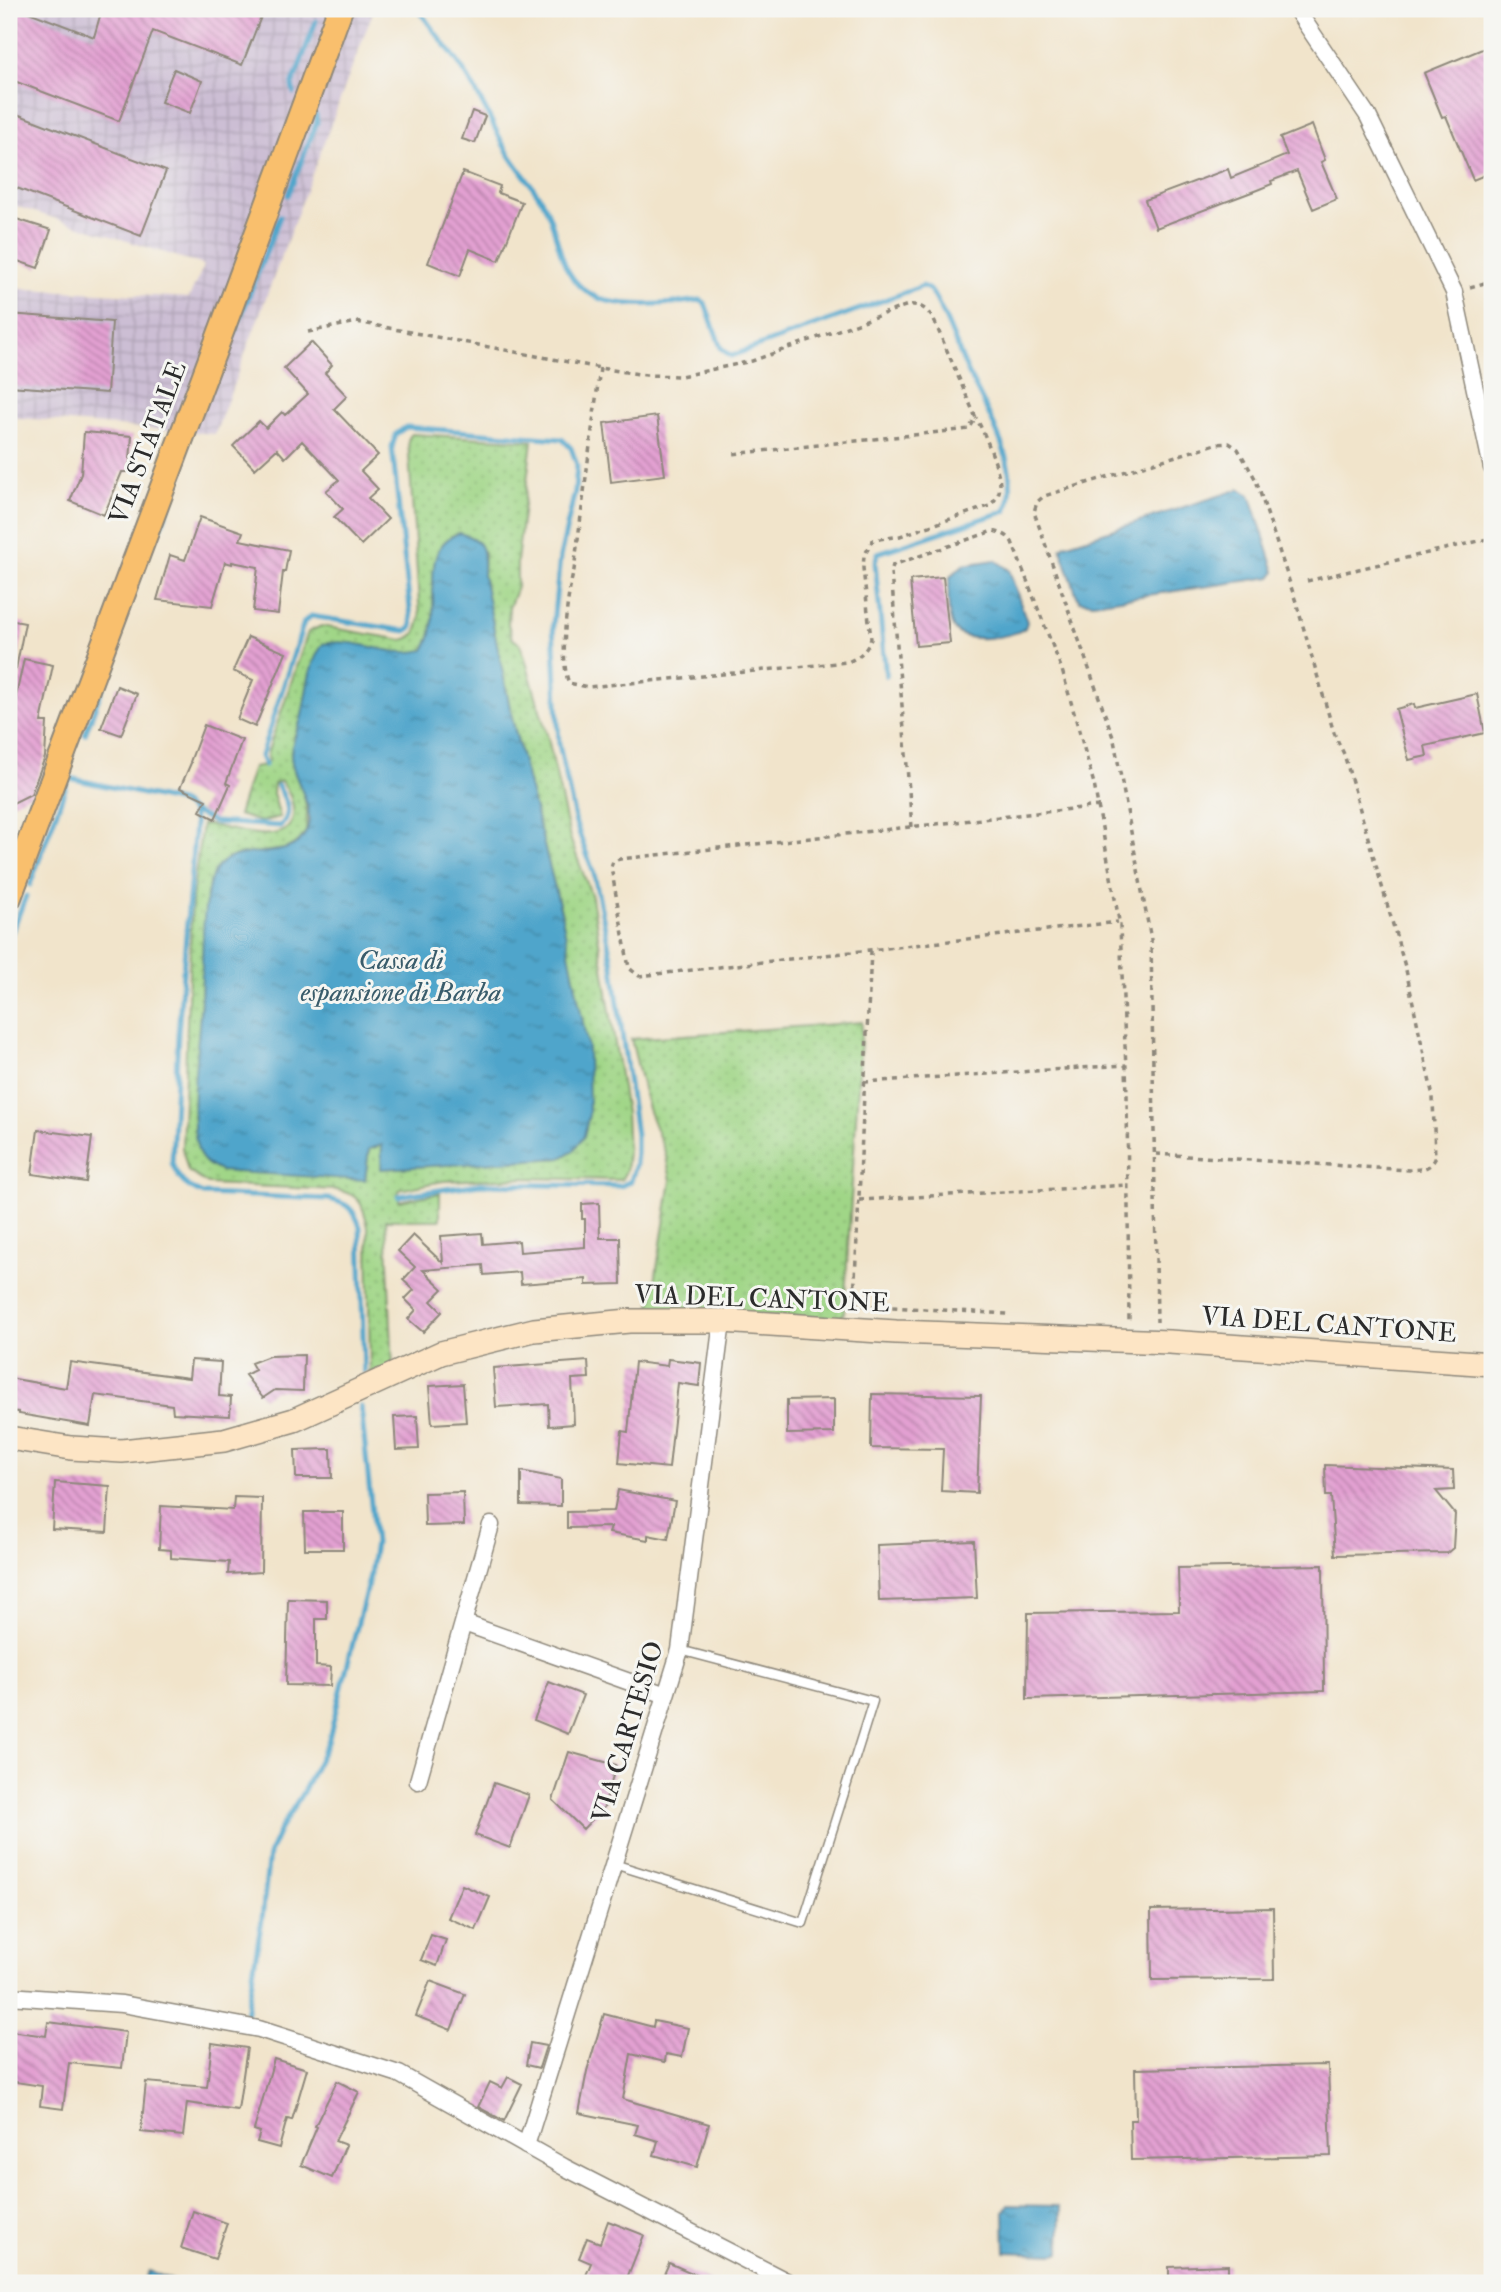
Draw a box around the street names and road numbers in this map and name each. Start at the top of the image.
street label: VIA STATALE [102,357,194,529]
street label: VIA DEL CANTONE [634,1279,890,1319]
street label: VIA DEL CANTONE [1200,1300,1458,1350]
street label: VIA CARTESIO [585,1637,671,1827]

